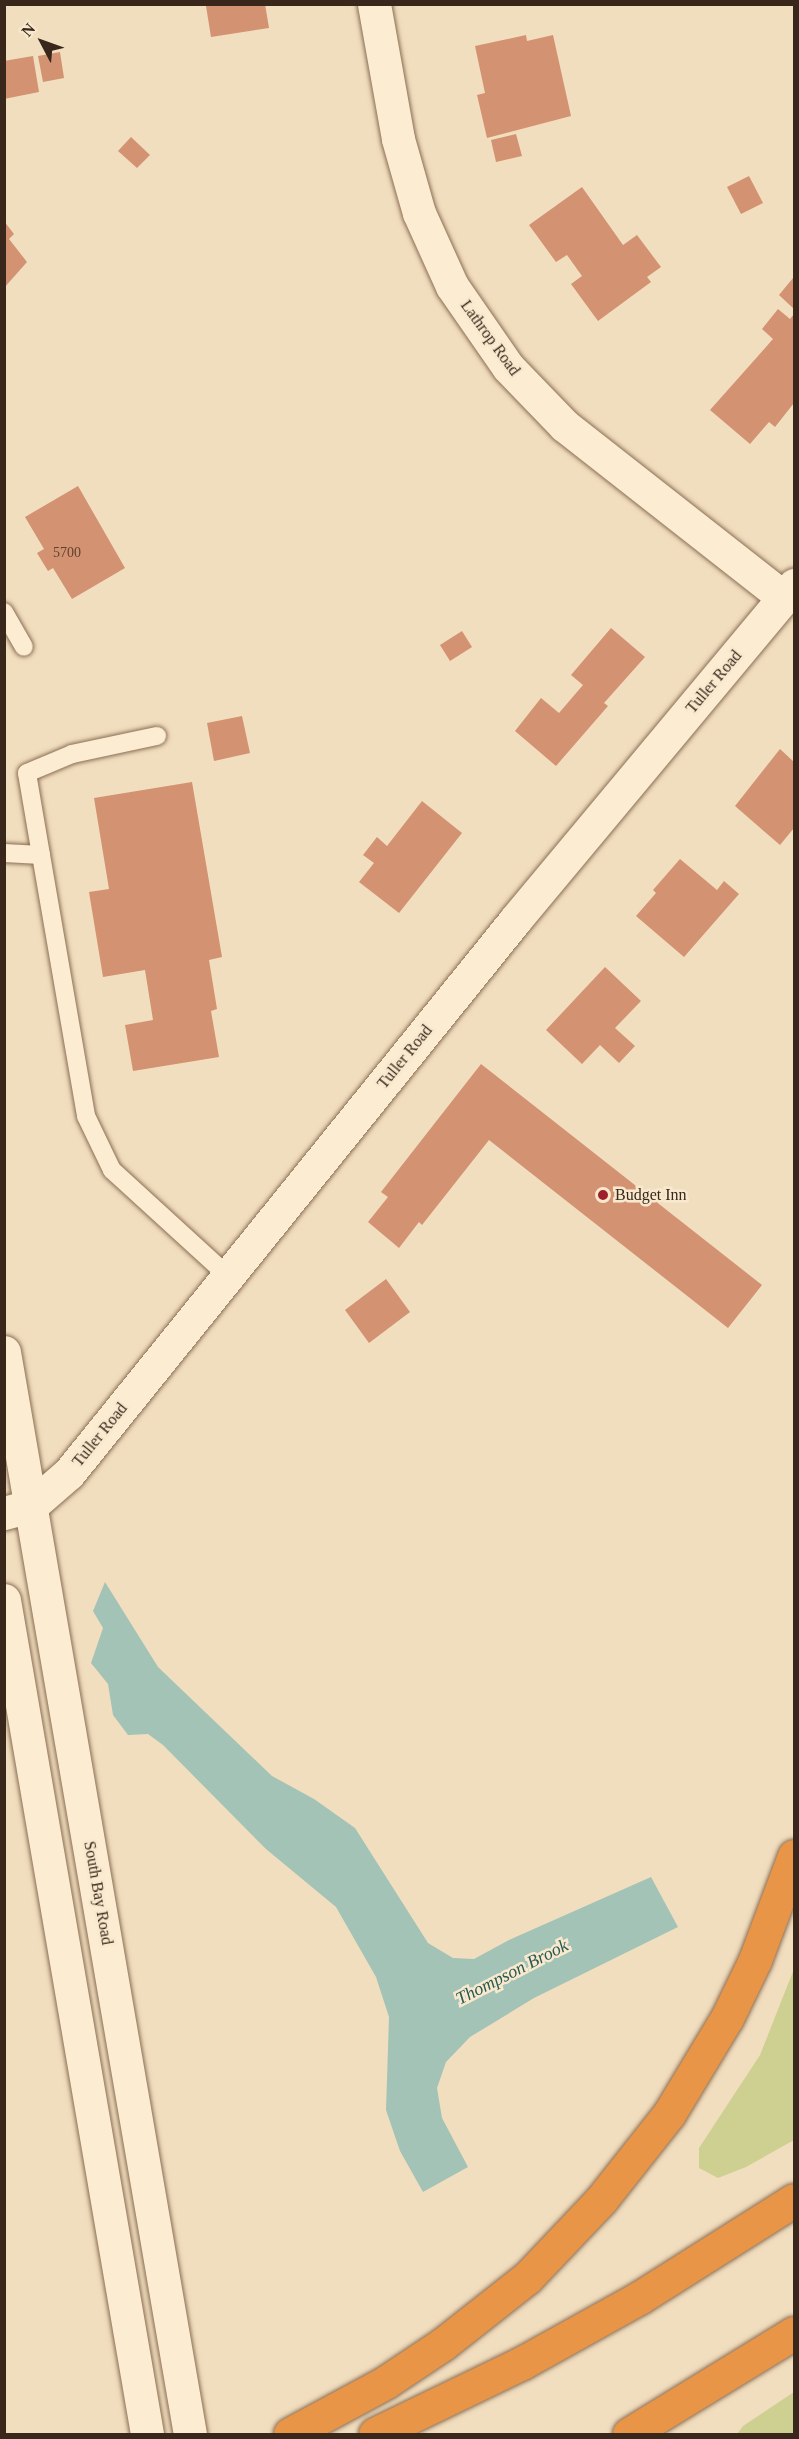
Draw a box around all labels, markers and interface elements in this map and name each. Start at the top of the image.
north arrow [12,12,72,72]
text: N [18,20,38,40]
street label: Lathrop Road [456,297,524,379]
house number: 5700 [53,545,81,561]
street label: Tuller Road [682,647,746,717]
street label: Tuller Road [374,1021,436,1093]
place label: Budget Inn [615,1185,687,1205]
marker: Budget Inn [596,1188,610,1202]
street label: Tuller Road [69,1399,131,1471]
street label: South Bay Road [79,1840,117,1946]
water label: Thompson Brook [452,1934,572,2010]

